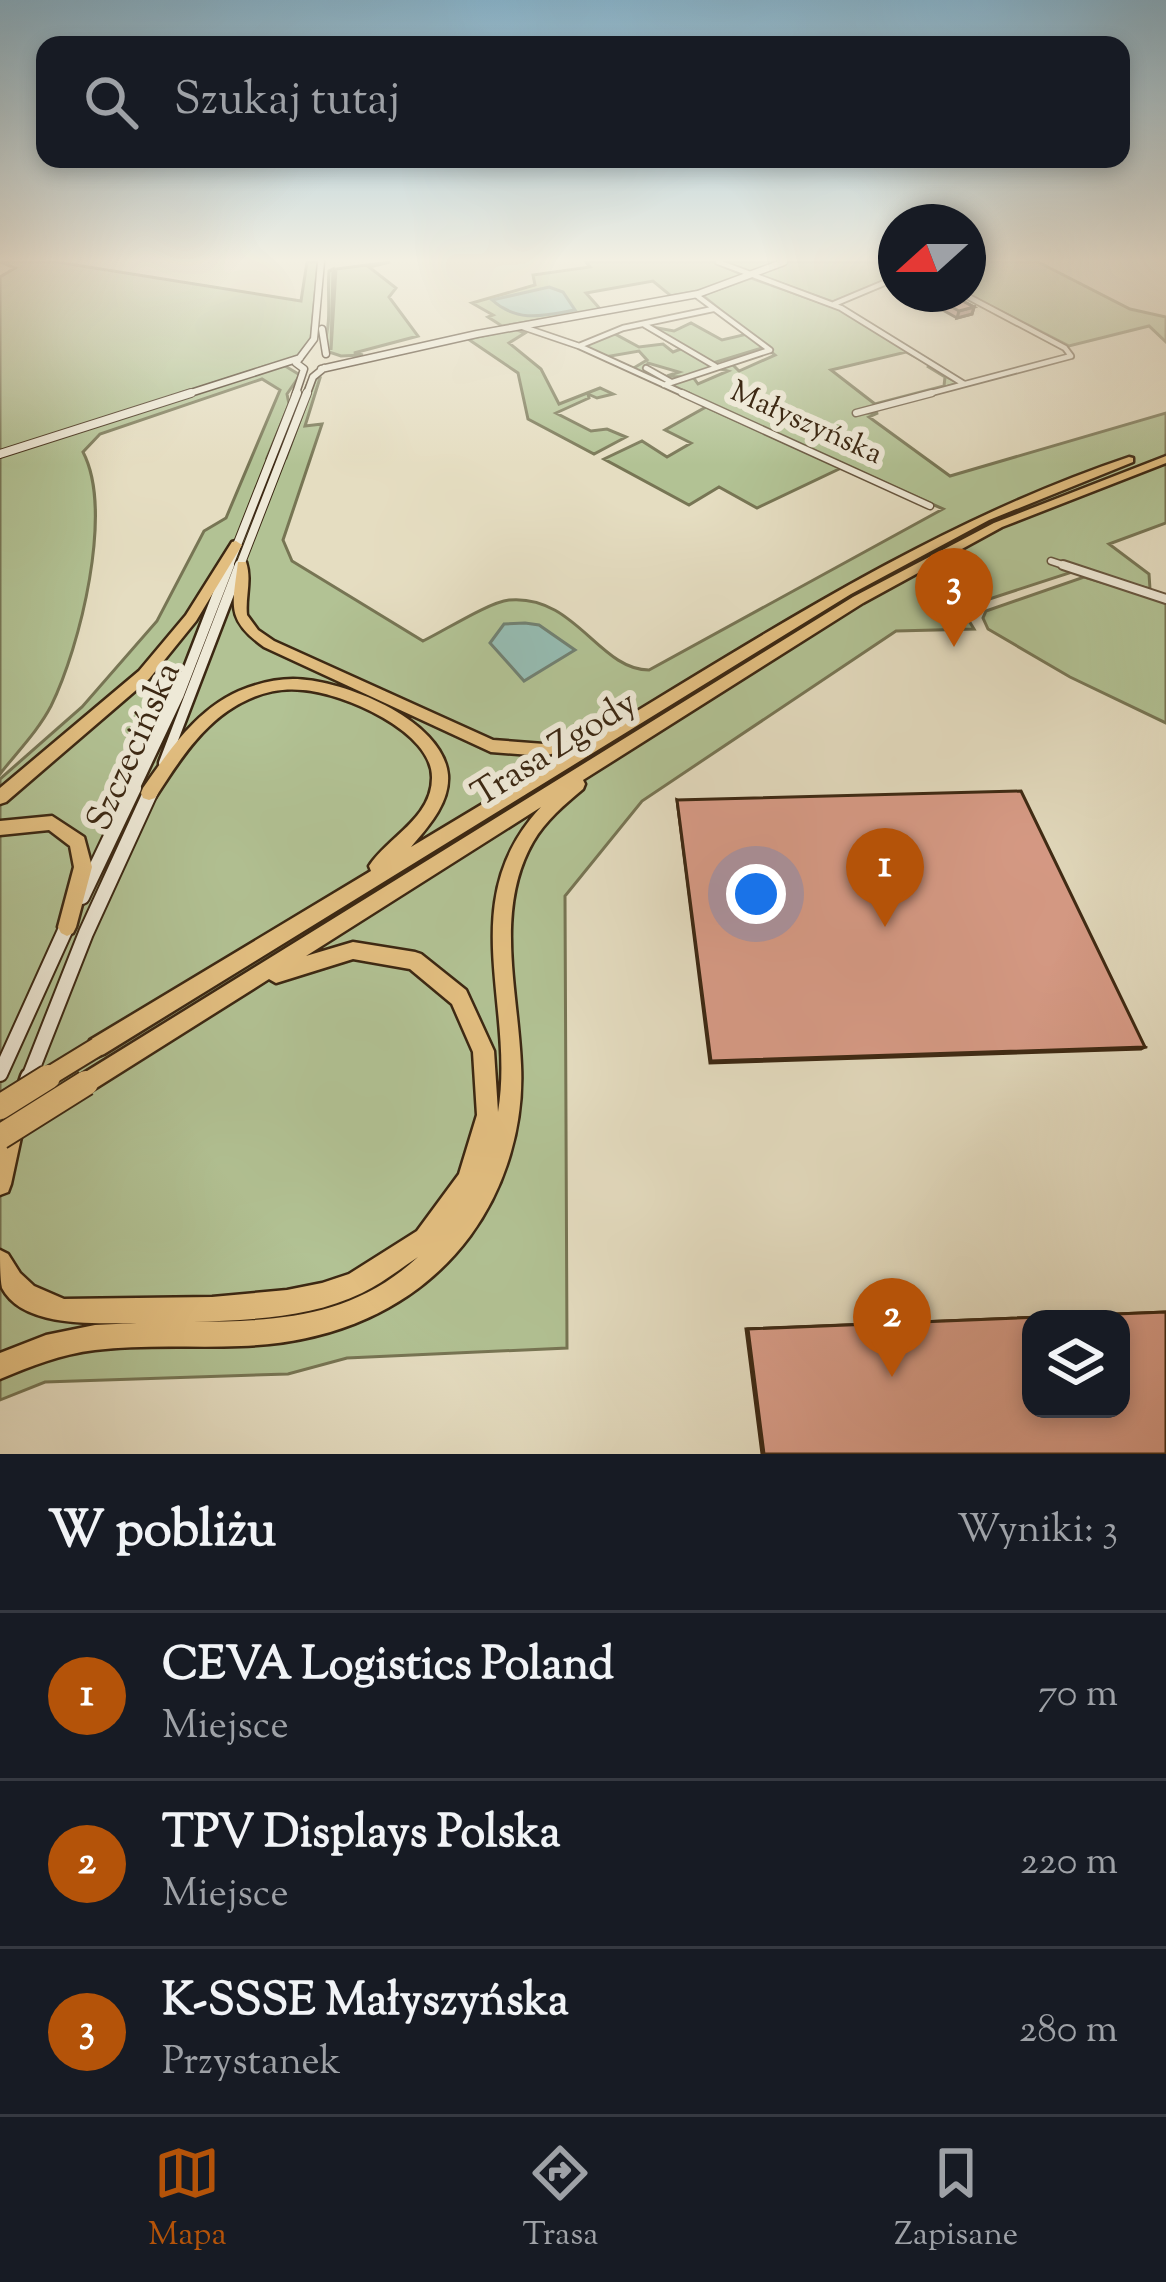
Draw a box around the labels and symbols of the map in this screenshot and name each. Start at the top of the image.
north arrow [878,204,986,312]
street label: Małyszyńska [723,371,889,477]
pin: 3 [915,548,993,647]
street label: Szczecińska [75,654,195,840]
street label: Trasa Zgody [462,679,648,821]
pin: 1 [846,828,924,927]
your location [726,864,786,924]
pin: 2 [853,1278,931,1377]

